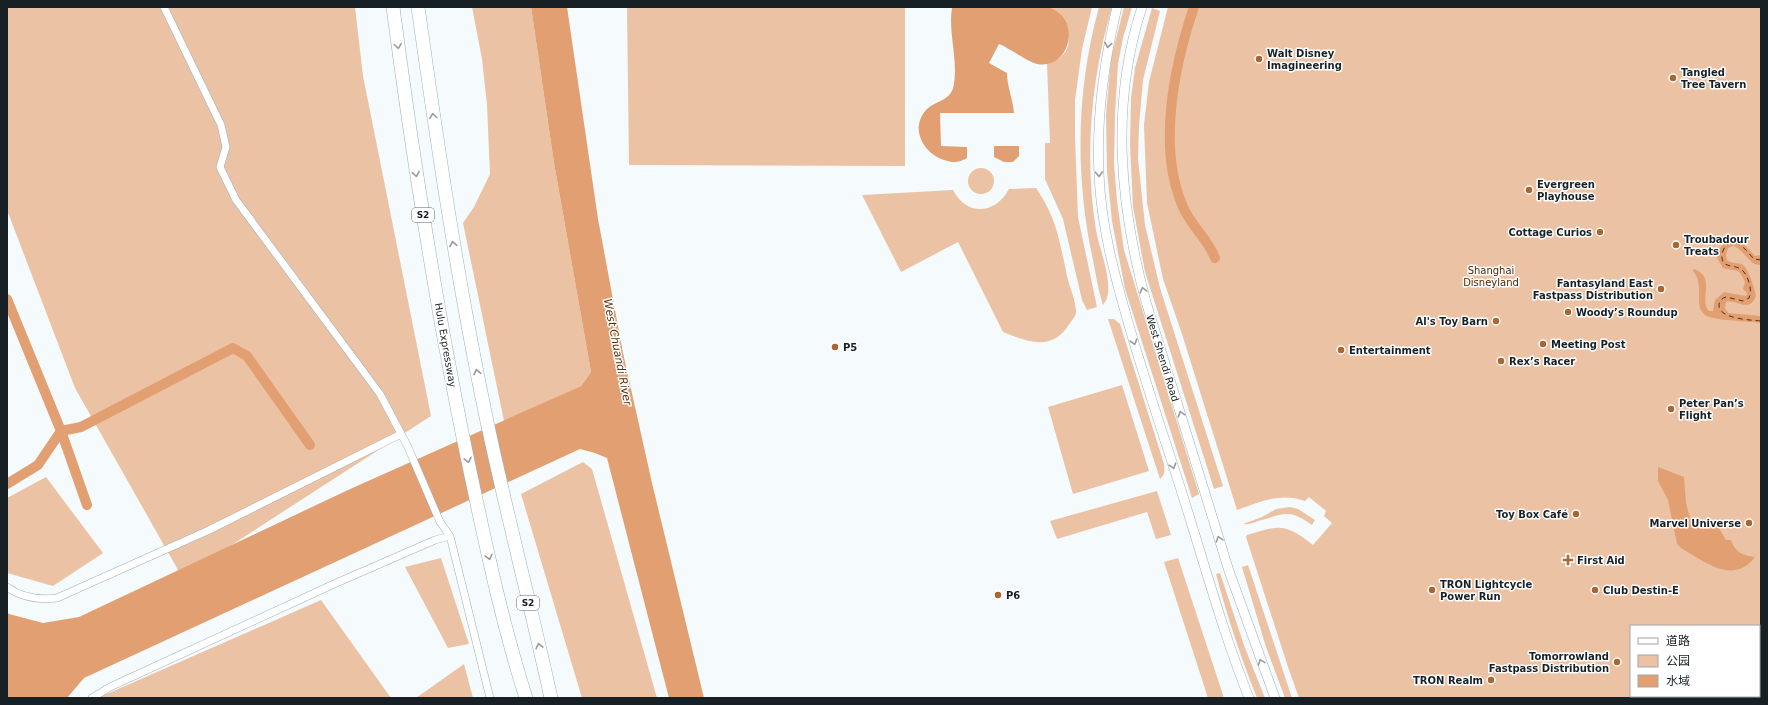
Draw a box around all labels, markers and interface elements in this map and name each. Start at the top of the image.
one-way arrow [1105,42,1113,48]
one-way arrow [393,43,402,49]
place label: Walt Disney Imagineering [1267,48,1342,71]
marker: Walt Disney Imagineering [1254,54,1264,64]
place label: Tangled Tree Tavern [1681,67,1746,90]
marker: Tangled Tree Tavern [1668,73,1678,83]
one-way arrow [429,113,438,119]
one-way arrow [412,171,420,177]
one-way arrow [1095,171,1103,177]
place label: Evergreen Playhouse [1537,179,1595,202]
marker: Evergreen Playhouse [1524,185,1534,195]
road number: S2 [412,208,434,222]
place label: Cottage Curios [1508,227,1592,238]
marker: Cottage Curios [1595,227,1605,237]
place label: Troubadour Treats [1684,234,1749,257]
marker: Troubadour Treats [1671,240,1681,250]
one-way arrow [450,241,458,247]
park label: Shanghai Disneyland [1463,265,1519,288]
place label: Fantasyland East Fastpass Distribution [1533,278,1653,301]
marker: Fantasyland East Fastpass Distribution [1656,284,1666,294]
one-way arrow [1139,287,1148,294]
water label: West Chuandi River [601,298,635,408]
street label: Hulu Expressway [433,302,458,388]
marker: Woody’s Roundup [1563,307,1573,317]
place label: Woody’s Roundup [1576,307,1678,318]
street label: West Shendi Road [1144,313,1181,403]
place label: Al's Toy Barn [1416,316,1488,327]
marker: Al's Toy Barn [1491,316,1501,326]
one-way arrow [1129,339,1137,346]
marker: Meeting Post [1538,339,1548,349]
place label: Meeting Post [1551,339,1626,350]
marker: P5 [830,342,840,352]
place label: P5 [843,342,857,353]
marker: Entertainment [1336,345,1346,355]
place label: Entertainment [1349,345,1431,356]
marker: Rex’s Racer [1496,356,1506,366]
place label: Rex’s Racer [1509,356,1575,367]
one-way arrow [473,369,482,375]
place label: Peter Pan’s Flight [1679,398,1744,421]
marker: Peter Pan’s Flight [1666,404,1676,414]
one-way arrow [1177,411,1186,418]
one-way arrow [463,457,471,463]
one-way arrow [1168,462,1177,469]
place label: Toy Box Café [1496,509,1568,520]
marker: Toy Box Café [1571,509,1581,519]
place label: Marvel Universe [1650,518,1741,529]
marker: Marvel Universe [1744,518,1754,528]
one-way arrow [1215,535,1224,542]
one-way arrow [485,554,493,560]
marker: First Aid [1562,554,1574,566]
place label: First Aid [1577,555,1625,566]
place label: TRON Lightcycle Power Run [1440,579,1533,602]
marker: TRON Lightcycle Power Run [1427,585,1437,595]
marker: Club Destin-E [1590,585,1600,595]
place label: Club Destin-E [1603,585,1679,596]
marker: P6 [993,590,1003,600]
place label: P6 [1006,590,1020,601]
road number: S2 [517,596,539,610]
legend [1630,625,1760,697]
text: 道路 [1666,634,1690,648]
one-way arrow [535,643,544,650]
place label: Tomorrowland Fastpass Distribution [1489,651,1609,674]
text: 公园 [1666,654,1690,668]
marker: Tomorrowland Fastpass Distribution [1612,657,1622,667]
one-way arrow [1258,658,1266,665]
text: 水域 [1666,674,1690,688]
place label: TRON Realm [1413,675,1483,686]
marker: TRON Realm [1486,675,1496,685]

